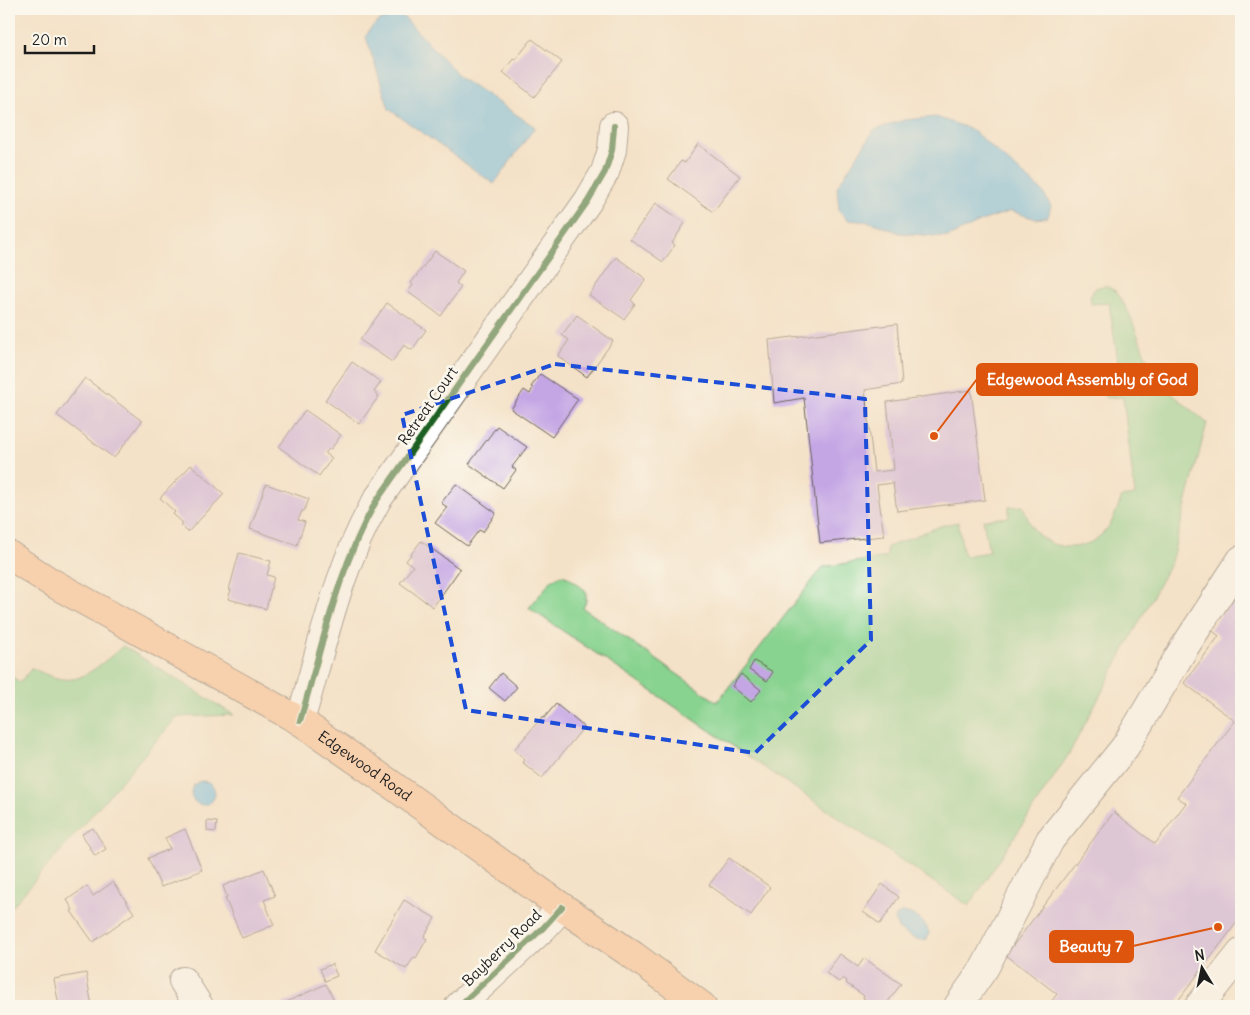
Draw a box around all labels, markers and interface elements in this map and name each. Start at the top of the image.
scale bar [25,22,94,54]
text: 20 m [32,30,67,49]
street label: Retreat Court [394,363,462,449]
callout: Edgewood Assembly of God [977,364,1197,395]
text: Edgewood Assembly of God [987,369,1188,390]
street label: Edgewood Road [314,726,416,805]
street label: Bayberry Road [458,905,545,990]
callout: Beauty 7 [1050,931,1133,962]
text: Beauty 7 [1059,936,1123,957]
north arrow [1178,942,1228,992]
text: N [1193,945,1206,965]

